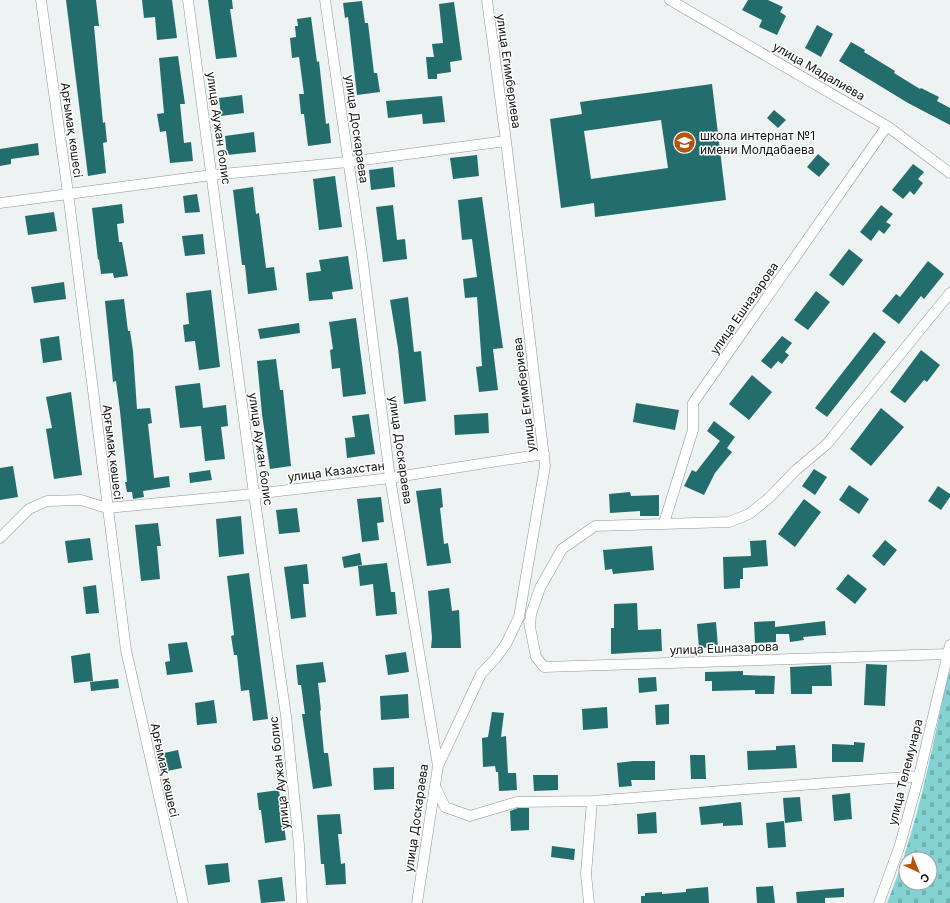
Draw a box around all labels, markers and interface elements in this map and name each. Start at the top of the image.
street label: улица Егимбериева [494,13,524,129]
street label: улица Мадалиева [770,39,868,103]
street label: улица Аужан болис [204,71,234,186]
street label: улица Доскараева [342,74,372,184]
street label: Арғымақ көшесі [58,81,86,179]
place label: школа интернат №1 имени Молдабаева [700,128,815,157]
school or university icon: школа интернат №1 имени Молдабаева [671,129,697,155]
street label: улица Ешназарова [707,259,781,357]
street label: улица Егимбериева [510,337,538,453]
street label: улица Аужан болис [246,392,276,507]
street label: улица Доскараева [386,395,416,505]
street label: Арғымақ көшесі [100,403,126,501]
street label: улица Казахстан [287,458,385,484]
street label: улица Ешназарова [669,639,779,657]
street label: улица Аужан болис [266,716,292,830]
street label: улица Телемунара [885,717,925,827]
street label: Арғымақ көшесі [148,721,182,819]
street label: улица Доскараева [401,763,431,873]
north arrow [898,851,938,891]
text: С [917,870,933,886]

